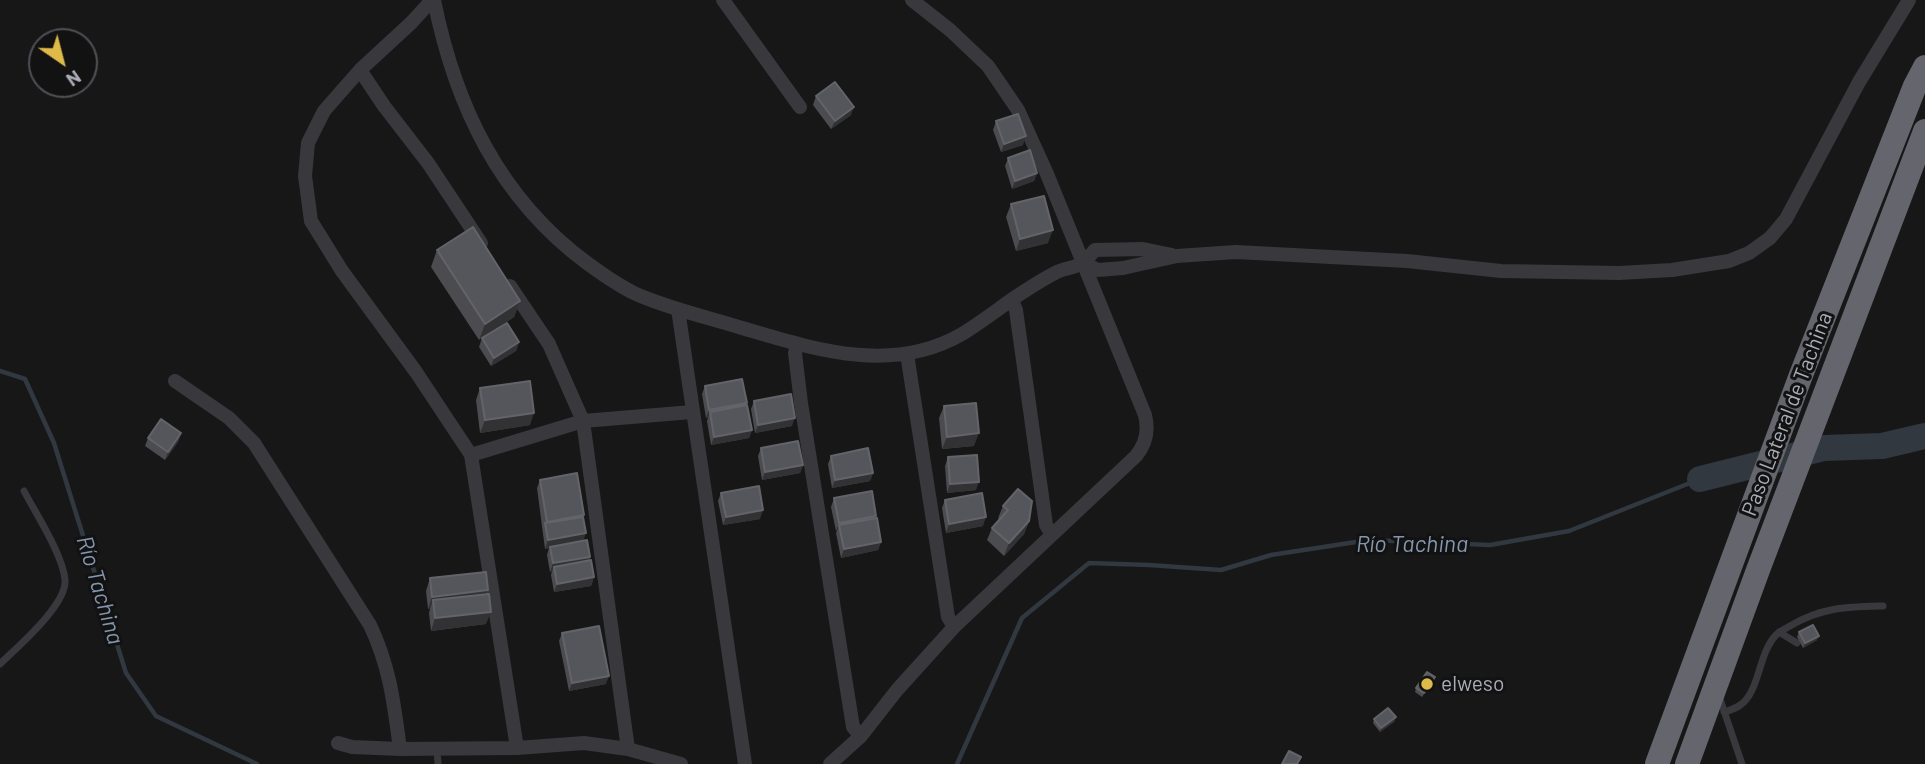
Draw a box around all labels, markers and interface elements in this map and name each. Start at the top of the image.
north arrow [28,28,98,98]
text: N [62,66,86,92]
street label: Paso Lateral de Tachina [1737,309,1837,519]
water label: Río Tachina [1356,530,1468,558]
water label: Río Tachina [70,532,130,648]
place label: elweso [1441,671,1504,697]
marker: elweso [1419,676,1435,692]

